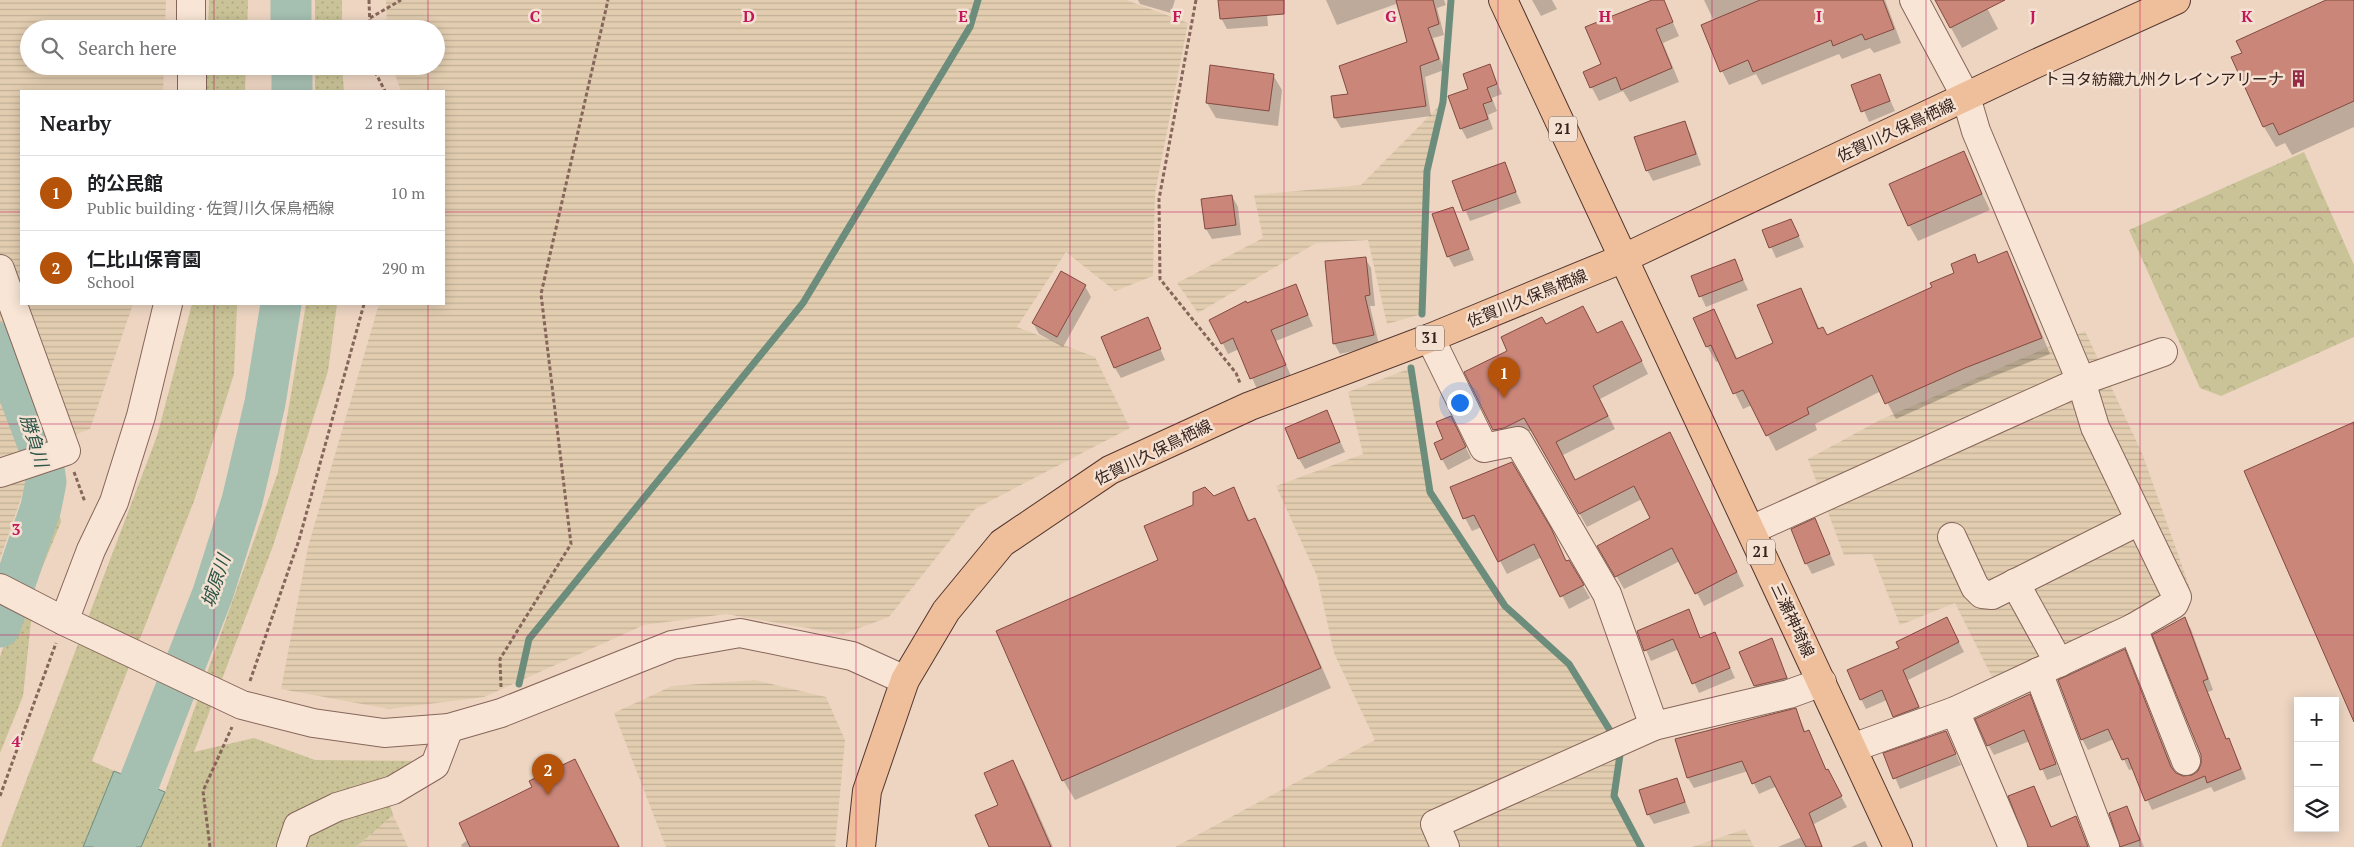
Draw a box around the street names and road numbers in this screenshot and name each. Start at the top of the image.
street label: 佐賀川久保鳥栖線 [1833,93,1959,167]
road number: 21 [1549,116,1577,142]
street label: 佐賀川久保鳥栖線 [1464,264,1590,332]
road number: 31 [1416,326,1444,350]
street label: 佐賀川久保鳥栖線 [1091,414,1215,490]
road number: 21 [1747,540,1775,564]
street label: 三瀬神埼線 [1766,579,1820,661]

